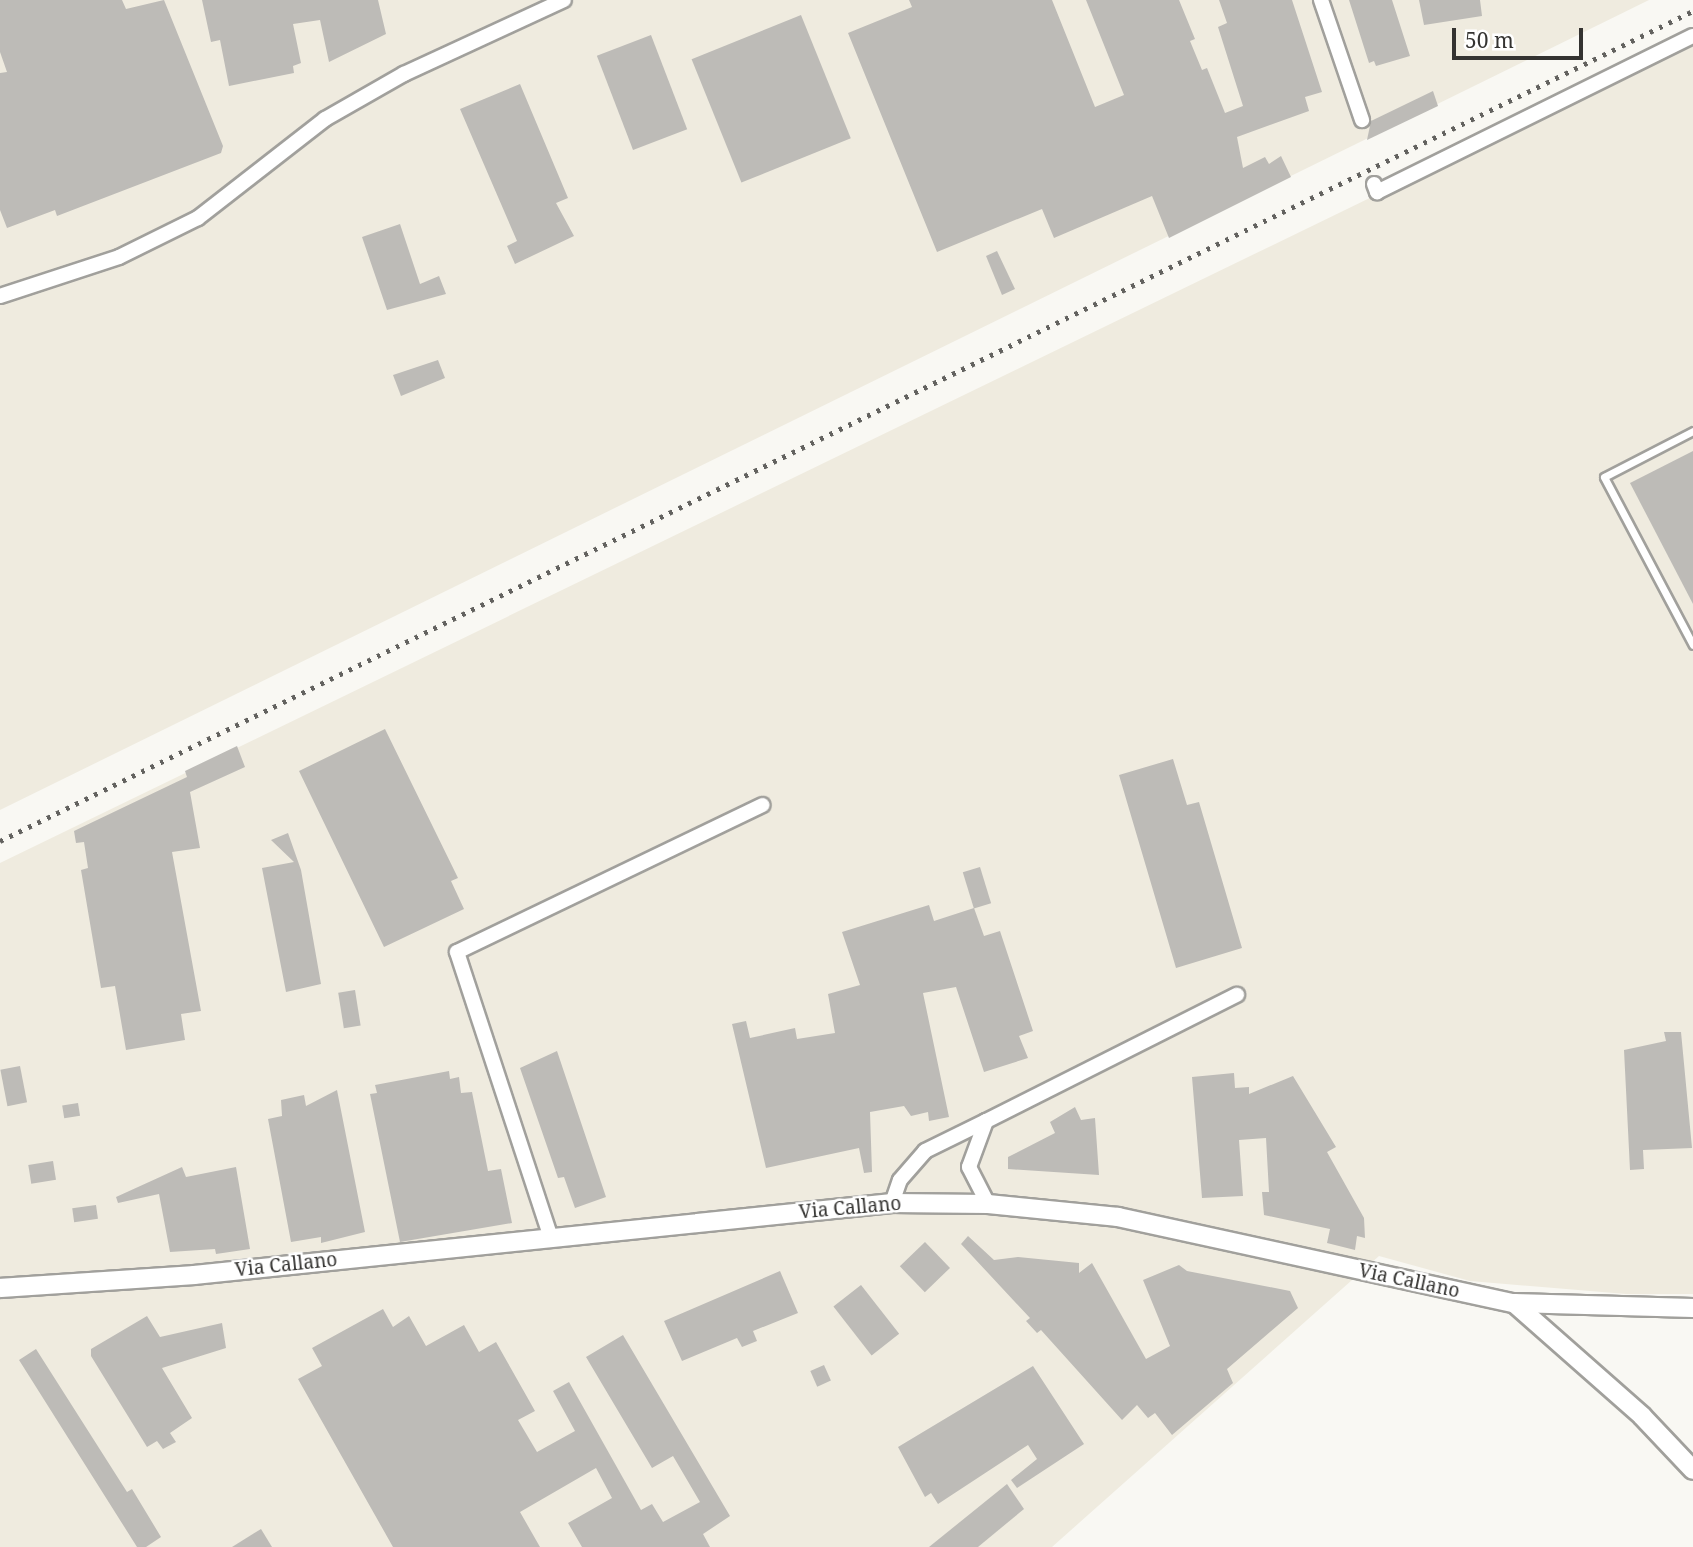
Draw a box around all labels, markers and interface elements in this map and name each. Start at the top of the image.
scale bar [1455,14,1586,58]
text: 50 m [1465,26,1514,54]
street label: Via Callano [798,1192,902,1224]
street label: Via Callano [234,1248,338,1282]
street label: Via Callano [1356,1259,1462,1303]

